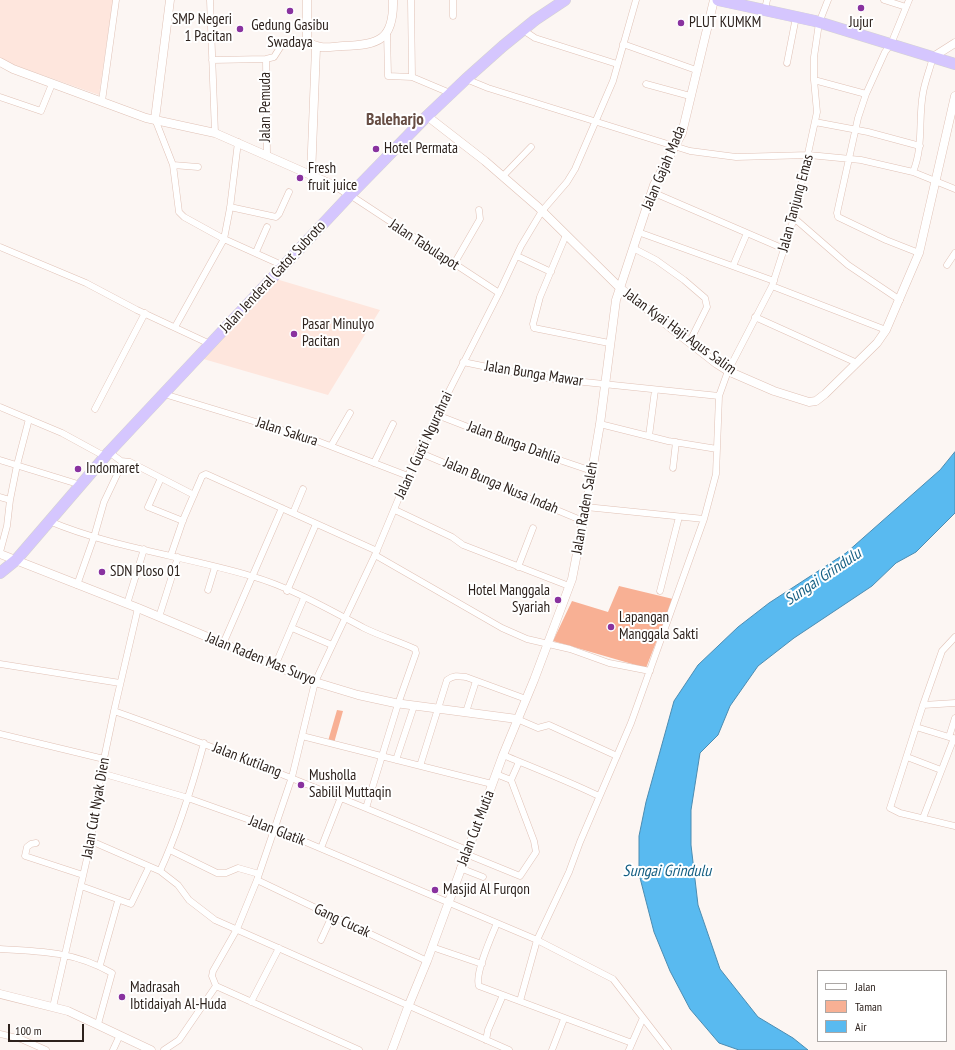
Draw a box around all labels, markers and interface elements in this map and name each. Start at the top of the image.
marker: Jujur [856,3,866,13]
marker: Gedung Gasibu Swadaya [285,6,295,16]
place label: SMP Negeri 1 Pacitan [172,11,232,46]
place label: PLUT KUMKM [689,14,761,32]
place label: Jujur [849,14,873,32]
place label: Gedung Gasibu Swadaya [251,17,329,52]
marker: PLUT KUMKM [676,18,686,28]
marker: SMP Negeri 1 Pacitan [235,24,245,34]
street label: Jalan Pemuda [257,72,275,142]
district label: Baleharjo [366,110,424,130]
street label: Jalan Gajah Mada [638,123,690,213]
place label: Hotel Permata [384,140,458,158]
marker: Hotel Permata [371,144,381,154]
street label: Jalan Tanjung Emas [774,152,818,254]
place label: Fresh fruit juice [308,160,357,195]
marker: Fresh fruit juice [295,173,305,183]
street label: Jalan Tabulapot [386,216,462,274]
street label: Jalan Jenderal Gatot Subroto [216,217,330,337]
street label: Jalan Kyai Haji Agus Salim [620,285,740,379]
place label: Pasar Minulyo Pacitan [302,316,374,351]
marker: Pasar Minulyo Pacitan [289,329,299,339]
street label: Jalan Bunga Mawar [484,357,584,391]
street label: Jalan I Gusti Ngurahrai [391,389,457,501]
street label: Jalan Sakura [254,414,320,450]
street label: Jalan Bunga Dahlia [465,418,563,468]
street label: Jalan Bunga Nusa Indah [441,454,561,518]
place label: Indomaret [86,460,139,478]
street label: Jalan Raden Saleh [568,461,602,555]
marker: Indomaret [73,464,83,474]
water label: Sungai Grindulu [781,544,865,610]
place label: SDN Ploso 01 [110,563,181,581]
marker: SDN Ploso 01 [97,567,107,577]
place label: Hotel Manggala Syariah [468,582,550,617]
marker: Hotel Manggala Syariah [553,595,563,605]
place label: Lapangan Manggala Sakti [619,609,698,644]
marker: Lapangan Manggala Sakti [606,622,616,632]
street label: Jalan Raden Mas Suryo [203,629,319,689]
street label: Jalan Kutilang [210,739,284,781]
street label: Jalan Cut Nyak Dien [78,756,114,860]
place label: Musholla Sabilil Muttaqin [309,767,391,802]
marker: Musholla Sabilil Muttaqin [296,780,306,790]
street label: Jalan Cut Mutia [453,788,499,868]
street label: Jalan Glatik [246,812,308,850]
water label: Sungai Grindulu [623,861,711,881]
place label: Masjid Al Furqon [443,881,530,899]
marker: Masjid Al Furqon [430,885,440,895]
street label: Gang Cucak [311,900,373,942]
legend [817,970,947,1042]
place label: Madrasah Ibtidaiyah Al-Huda [130,979,227,1014]
text: Jalan [855,979,876,994]
marker: Madrasah Ibtidaiyah Al-Huda [117,992,127,1002]
text: Taman [855,999,882,1014]
scale bar [10,1016,86,1042]
text: Air [855,1019,867,1034]
text: 100 m [15,1023,42,1038]

